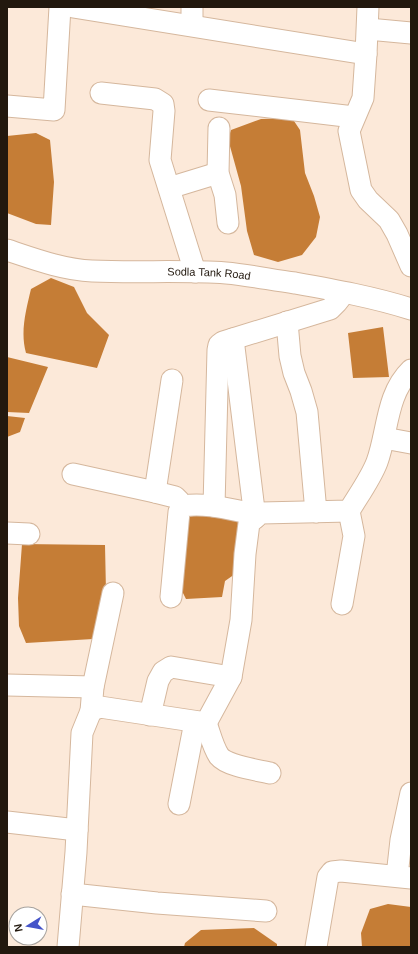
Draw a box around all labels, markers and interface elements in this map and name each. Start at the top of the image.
street label: Sodla Tank Road [167,266,252,282]
north arrow [8,906,48,946]
text: N [12,923,25,933]

